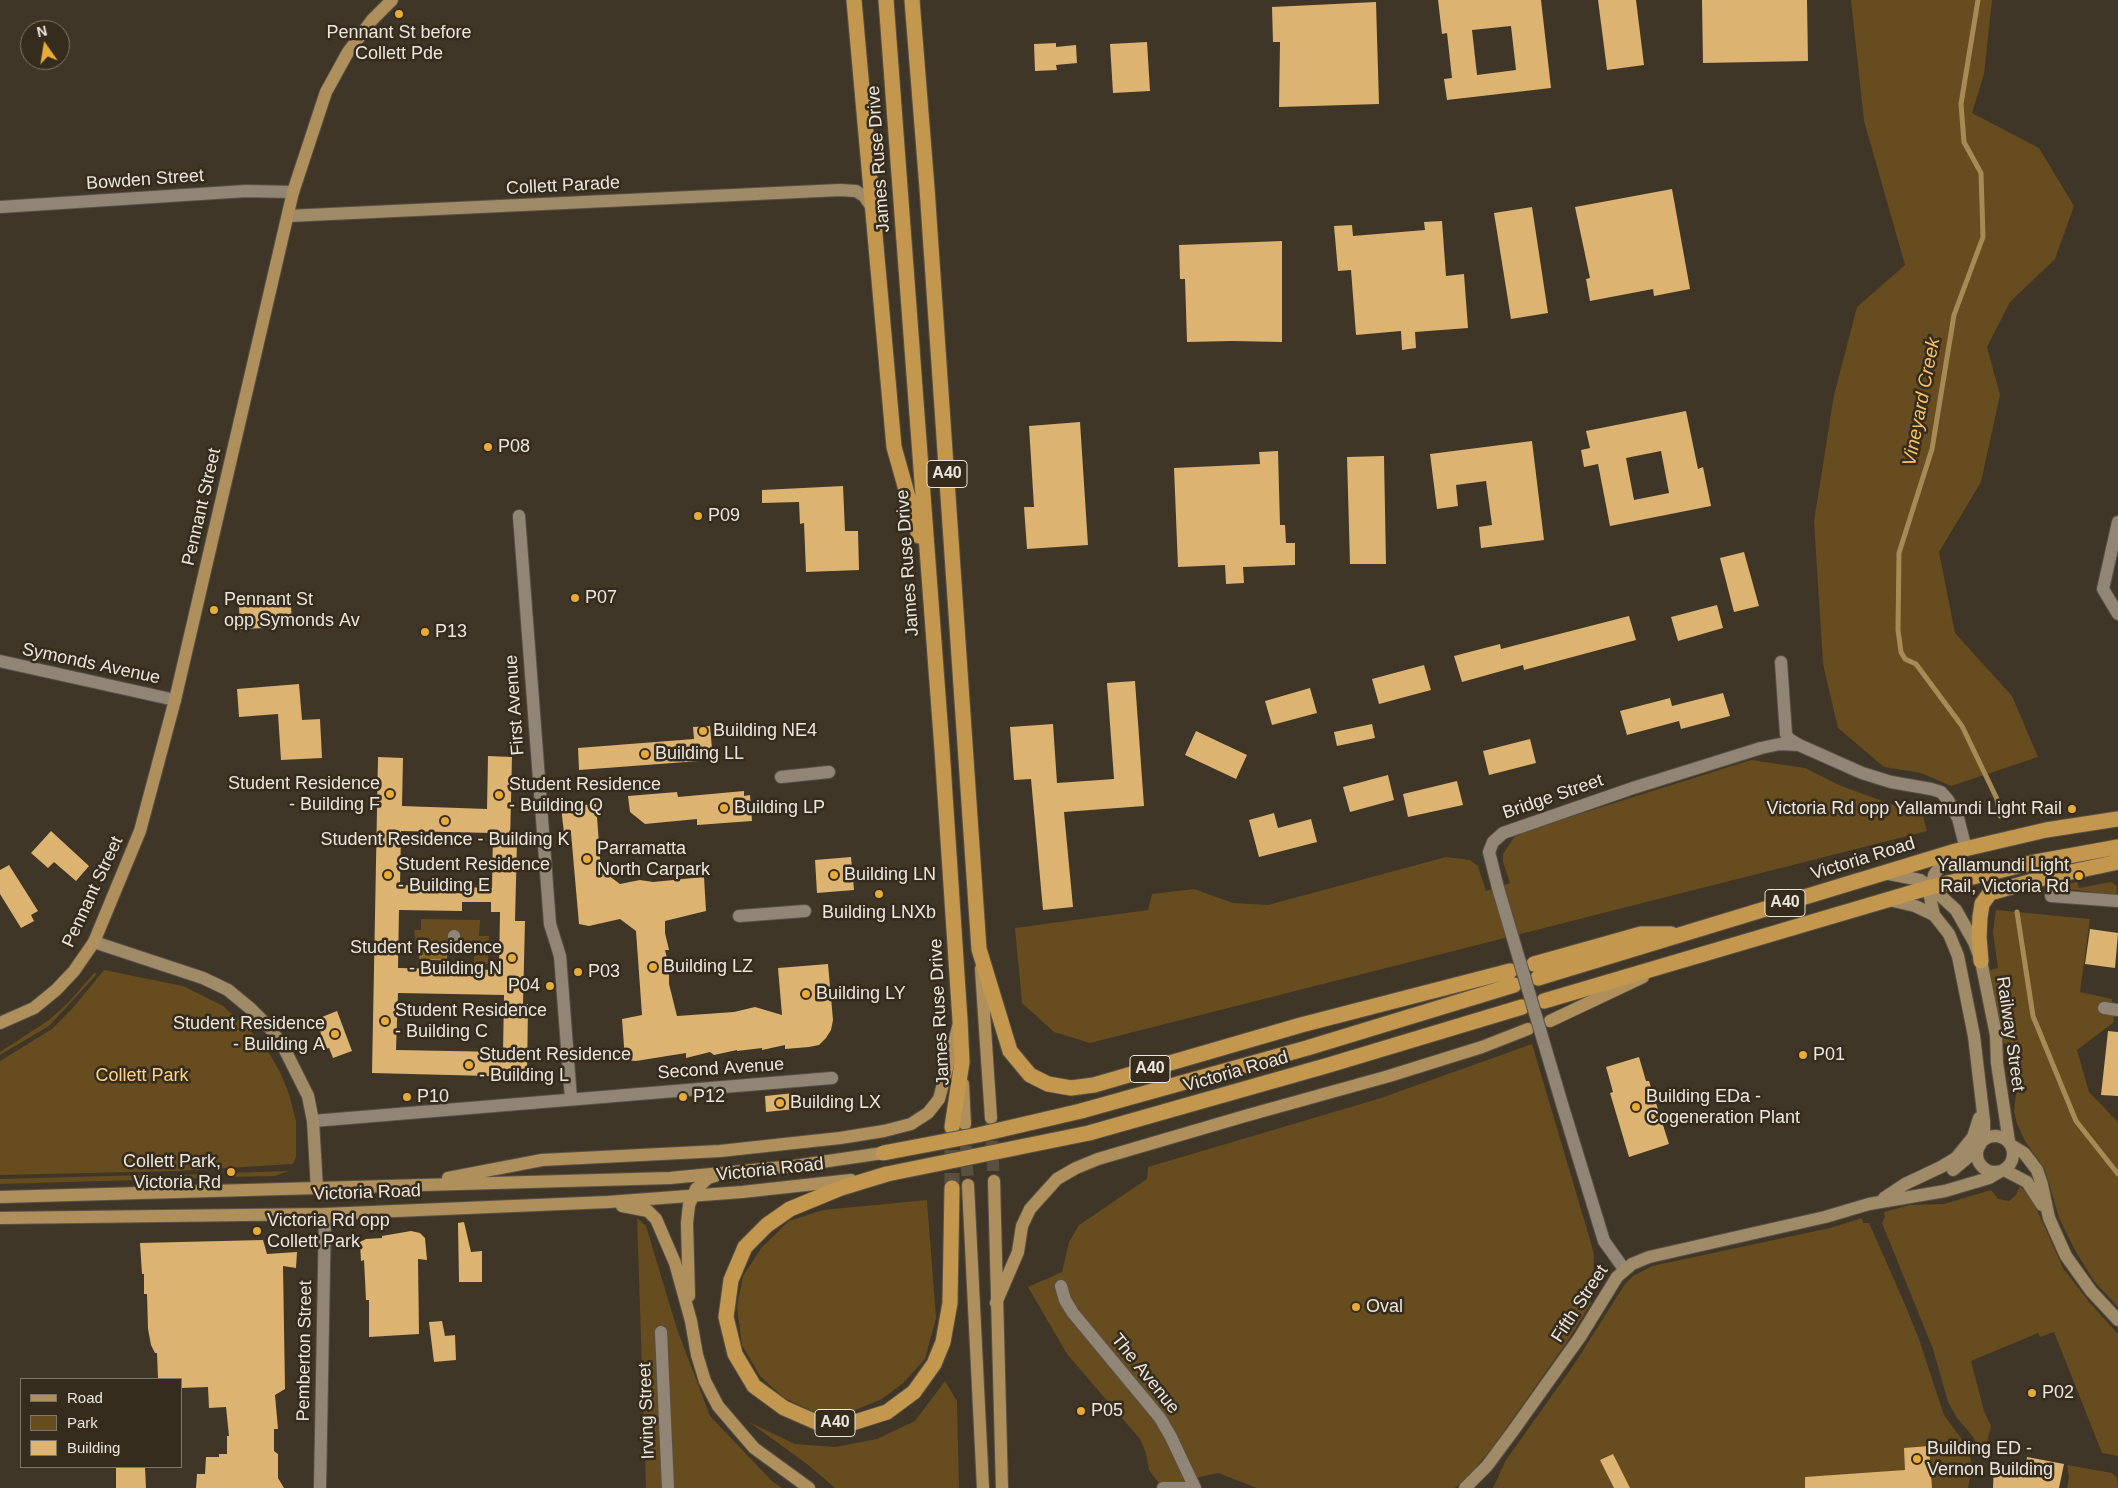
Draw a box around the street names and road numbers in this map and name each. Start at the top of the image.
street label: James Ruse Drive [863,85,895,233]
street label: Bowden Street [85,165,205,195]
street label: Collett Parade [505,172,621,200]
street label: Pennant Street [178,446,226,568]
road number: A40 [927,460,967,488]
street label: James Ruse Drive [892,489,924,637]
street label: Symonds Avenue [20,639,162,689]
street label: First Avenue [501,654,529,756]
street label: Bridge Street [1500,770,1606,824]
street label: Pennant Street [58,833,128,951]
street label: Victoria Road [1808,833,1918,885]
road number: A40 [1765,890,1805,916]
street label: James Ruse Drive [925,938,955,1086]
street label: Railway Street [1991,975,2029,1093]
street label: Victoria Road [1181,1047,1291,1097]
street label: Second Avenue [657,1054,785,1084]
road number: A40 [1130,1056,1170,1082]
street label: Victoria Road [715,1154,825,1186]
street label: Victoria Road [313,1180,421,1206]
street label: Fifth Street [1547,1261,1613,1347]
street label: Pemberton Street [293,1280,317,1422]
street label: The Avenue [1106,1330,1184,1418]
street label: Irving Street [635,1362,659,1460]
road number: A40 [815,1410,855,1436]

